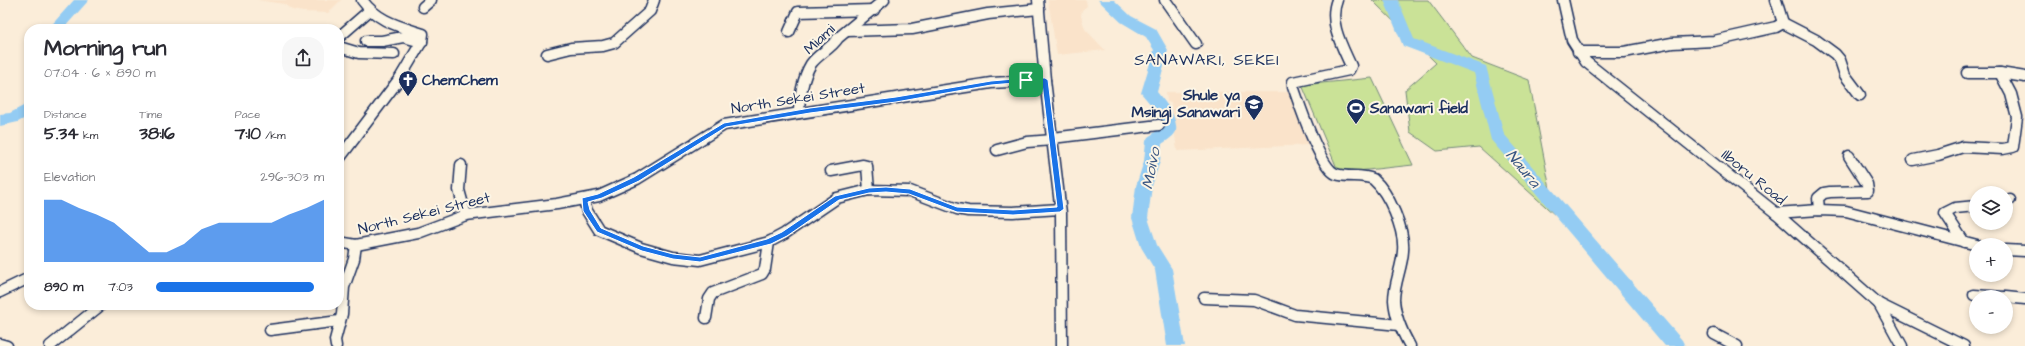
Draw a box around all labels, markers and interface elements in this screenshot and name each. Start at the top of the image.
street label: Miami [799,19,840,59]
text: Morning run [44,33,167,64]
button: share [282,37,324,79]
district label: SANAWARI, SEKEI [1134,49,1280,71]
pin [1009,63,1043,97]
text: 07:04 · 6 × 890 m [44,64,156,82]
church icon: ChemChem [397,69,419,97]
icon: arrive [1015,69,1037,91]
place label: ChemChem [422,70,498,91]
street label: North Sekei Street [730,78,867,119]
place label: Shule ya Msingi Sanawari [1132,85,1241,125]
school or university icon: Shule ya Msingi Sanawari [1243,93,1265,121]
sports icon: Sanawari field [1345,97,1367,125]
place label: Sanawari field [1369,98,1468,119]
text: Distance [44,107,87,122]
text: Time [139,107,162,122]
text: Pace [235,107,260,122]
text: 5.34 [44,122,79,146]
text: 38:16 [139,122,175,146]
text: 7:10 [235,122,261,146]
text: km [79,128,98,143]
text: /km [261,128,286,143]
water label: Moivo [1136,145,1166,191]
water label: Naura [1501,145,1546,193]
street label: Ilboru Road [1717,145,1791,210]
text: Elevation [44,168,95,186]
text: 296–303 m [260,168,324,186]
map controls [1969,186,2013,334]
button: layers [1969,186,2013,230]
street label: North Sekei Street [356,187,492,240]
button: + [1969,238,2013,282]
text: 890 m [44,278,83,296]
text: 7:03 [108,278,133,296]
button: − [1969,290,2013,334]

